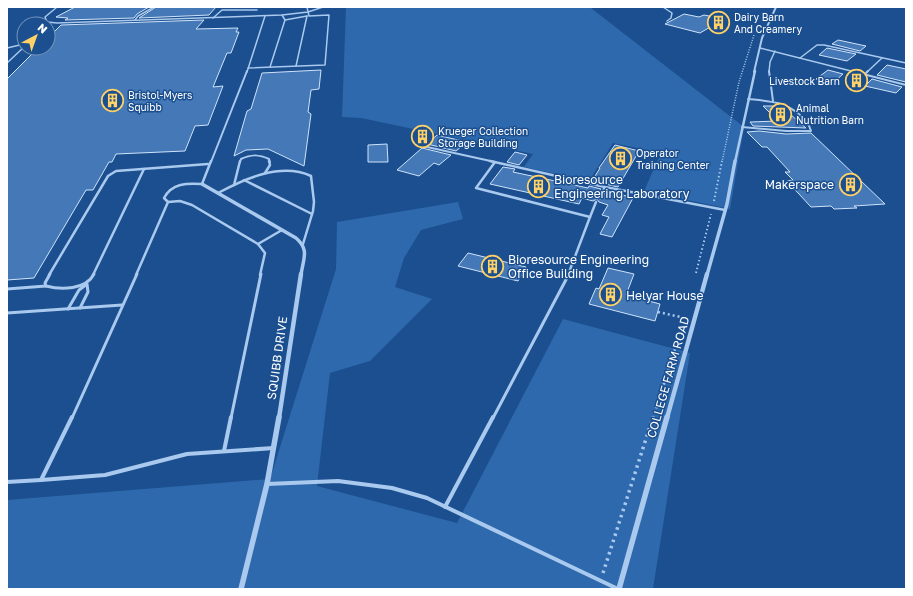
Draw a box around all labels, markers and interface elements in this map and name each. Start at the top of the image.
building icon: Dairy Barn And Creamery [705,10,731,36]
place label: Dairy Barn And Creamery [734,11,802,35]
north arrow [16,16,56,56]
text: N [35,20,50,36]
building icon: Livestock Barn [843,68,869,94]
place label: Livestock Barn [769,75,840,87]
building icon: Bristol-Myers Squibb [99,88,125,114]
place label: Bristol-Myers Squibb [128,89,192,113]
building icon: Animal Nutrition Barn [767,101,793,127]
place label: Animal Nutrition Barn [796,102,864,126]
building icon: Krueger Collection Storage Building [410,124,436,150]
place label: Krueger Collection Storage Building [438,125,528,149]
building icon: Operator Training Center [607,146,633,172]
place label: Operator Training Center [636,147,710,171]
building icon: Makerspace [837,171,863,197]
place label: Bioresource Engineering Laboratory [554,172,690,201]
building icon: Bioresource Engineering Laboratory [526,173,552,199]
place label: Makerspace [765,177,834,192]
place label: Bioresource Engineering Office Building [508,252,649,281]
building icon: Bioresource Engineering Office Building [479,253,505,279]
building icon: Helyar House [597,282,623,308]
place label: Helyar House [626,288,703,303]
street label: COLLEGE FARM ROAD [643,314,693,440]
street label: SQUIBB DRIVE [264,315,290,401]

